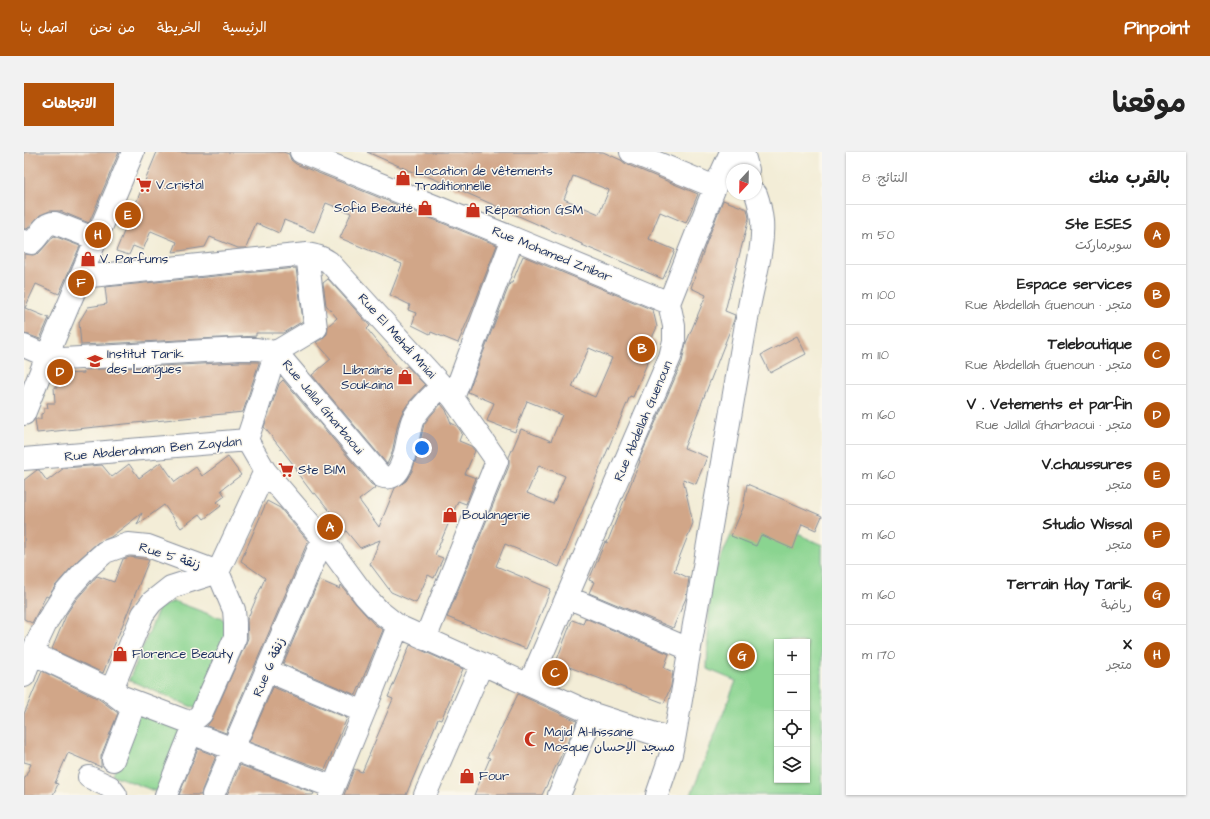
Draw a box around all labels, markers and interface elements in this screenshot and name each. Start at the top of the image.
text: Pinpoint [1124,15,1190,42]
text: اتصل بنا [20,18,67,38]
text: من نحن [89,18,135,38]
text: الخريطة [157,18,201,38]
text: الرئيسية [223,18,267,38]
button: الاتجاهات [24,83,114,126]
text: موقعنا [1112,84,1186,123]
place label: Location de vêtements Traditionnelle [415,162,553,195]
north arrow [726,164,762,200]
text: بالقرب منك [1089,166,1170,190]
shop icon: Location de vêtements Traditionnelle [394,169,412,187]
text: النتائج: 8 [862,169,908,187]
supermarket icon: V.cristal [135,176,153,194]
place label: V.cristal [156,176,204,194]
place label: Sofia Beauté [334,199,413,217]
shop icon: Sofia Beauté [416,199,434,217]
pin: E [115,200,141,230]
shop icon: Réparation GSM [464,201,482,219]
place label: Réparation GSM [485,201,584,219]
text: Ste ESES [1065,214,1132,235]
pin: H [85,220,111,250]
street label: Rue Mohamed Znibar [489,222,615,286]
text: 50 m [862,226,895,244]
text: A [1153,226,1161,244]
text: سوبرماركت [1075,236,1132,254]
shop icon: V. Parfums [79,250,97,268]
place label: V. Parfums [100,250,169,268]
pin: F [68,268,94,298]
text: Espace services [1017,274,1132,295]
text: 100 m [862,286,895,304]
text: B [1152,286,1162,304]
street label: Rue El Mehdi Mniai [354,290,440,383]
text: متجر · Rue Abdellah Guenoun [965,296,1132,314]
pin: B [629,334,655,364]
text: Teleboutique [1048,334,1132,355]
place label: Institut Tarik des Langues [107,345,183,379]
text: 110 m [862,346,889,364]
text: C [1152,346,1162,364]
school or university icon: Institut Tarik des Langues [86,352,104,370]
street label: Rue Jallal Gharbaoui [278,356,368,458]
text: متجر · Rue Abdellah Guenoun [965,356,1132,374]
pin: D [47,357,73,387]
street label: Rue Abdellah Guenoun [609,358,677,484]
place label: Librairie Soukaina [341,361,393,394]
shop icon: Librairie Soukaina [396,368,414,386]
text: V . Vetements et parfin [967,394,1132,415]
text: 160 m [862,406,895,424]
text: D [1153,406,1161,424]
text: متجر · Rue Jallal Gharbaoui [976,416,1132,434]
street label: Rue Abderahman Ben Zaydan [64,432,243,467]
your location [412,438,432,458]
text: V.chaussures [1042,454,1132,475]
supermarket icon: Ste BIM [277,461,295,479]
place label: Ste BIM [298,461,346,479]
text: 160 m [862,466,895,484]
text: E [1153,466,1161,484]
text: متجر [1107,476,1132,494]
shop icon: Boulangerie [441,506,459,524]
place label: Boulangerie [462,506,530,525]
pin: A [317,512,343,542]
text: Studio Wissal [1043,514,1132,535]
text: 160 m [862,526,895,544]
text: F [1153,526,1162,544]
text: متجر [1107,536,1132,554]
street label: Rue 5 زنقة [137,538,203,574]
text: Terrain Hay Tarik [1007,574,1132,595]
text: 160 m [862,586,895,604]
text: G [1153,586,1162,604]
text: رياضة [1101,596,1132,614]
text: X [1123,634,1132,655]
street label: Rue 6 زنقة [248,635,290,699]
map controls [774,639,810,783]
button: + [774,639,810,675]
pin: G [729,641,755,671]
shop icon: Florence Beauty [111,645,129,663]
place label: Florence Beauty [132,645,233,664]
text: 170 m [862,646,895,664]
text: H [1153,646,1161,664]
text: متجر [1107,656,1132,674]
pin: C [542,658,568,688]
button: − [774,675,810,711]
button: locate [774,711,810,747]
place label: Majid Al-Ihssane Mosque مسجد الإحسان [544,723,675,756]
mosque icon: Majid Al-Ihssane Mosque مسجد الإحسان [523,730,541,748]
button: layers [774,747,810,783]
shop icon: Four [458,767,476,785]
place label: Four [479,767,509,785]

